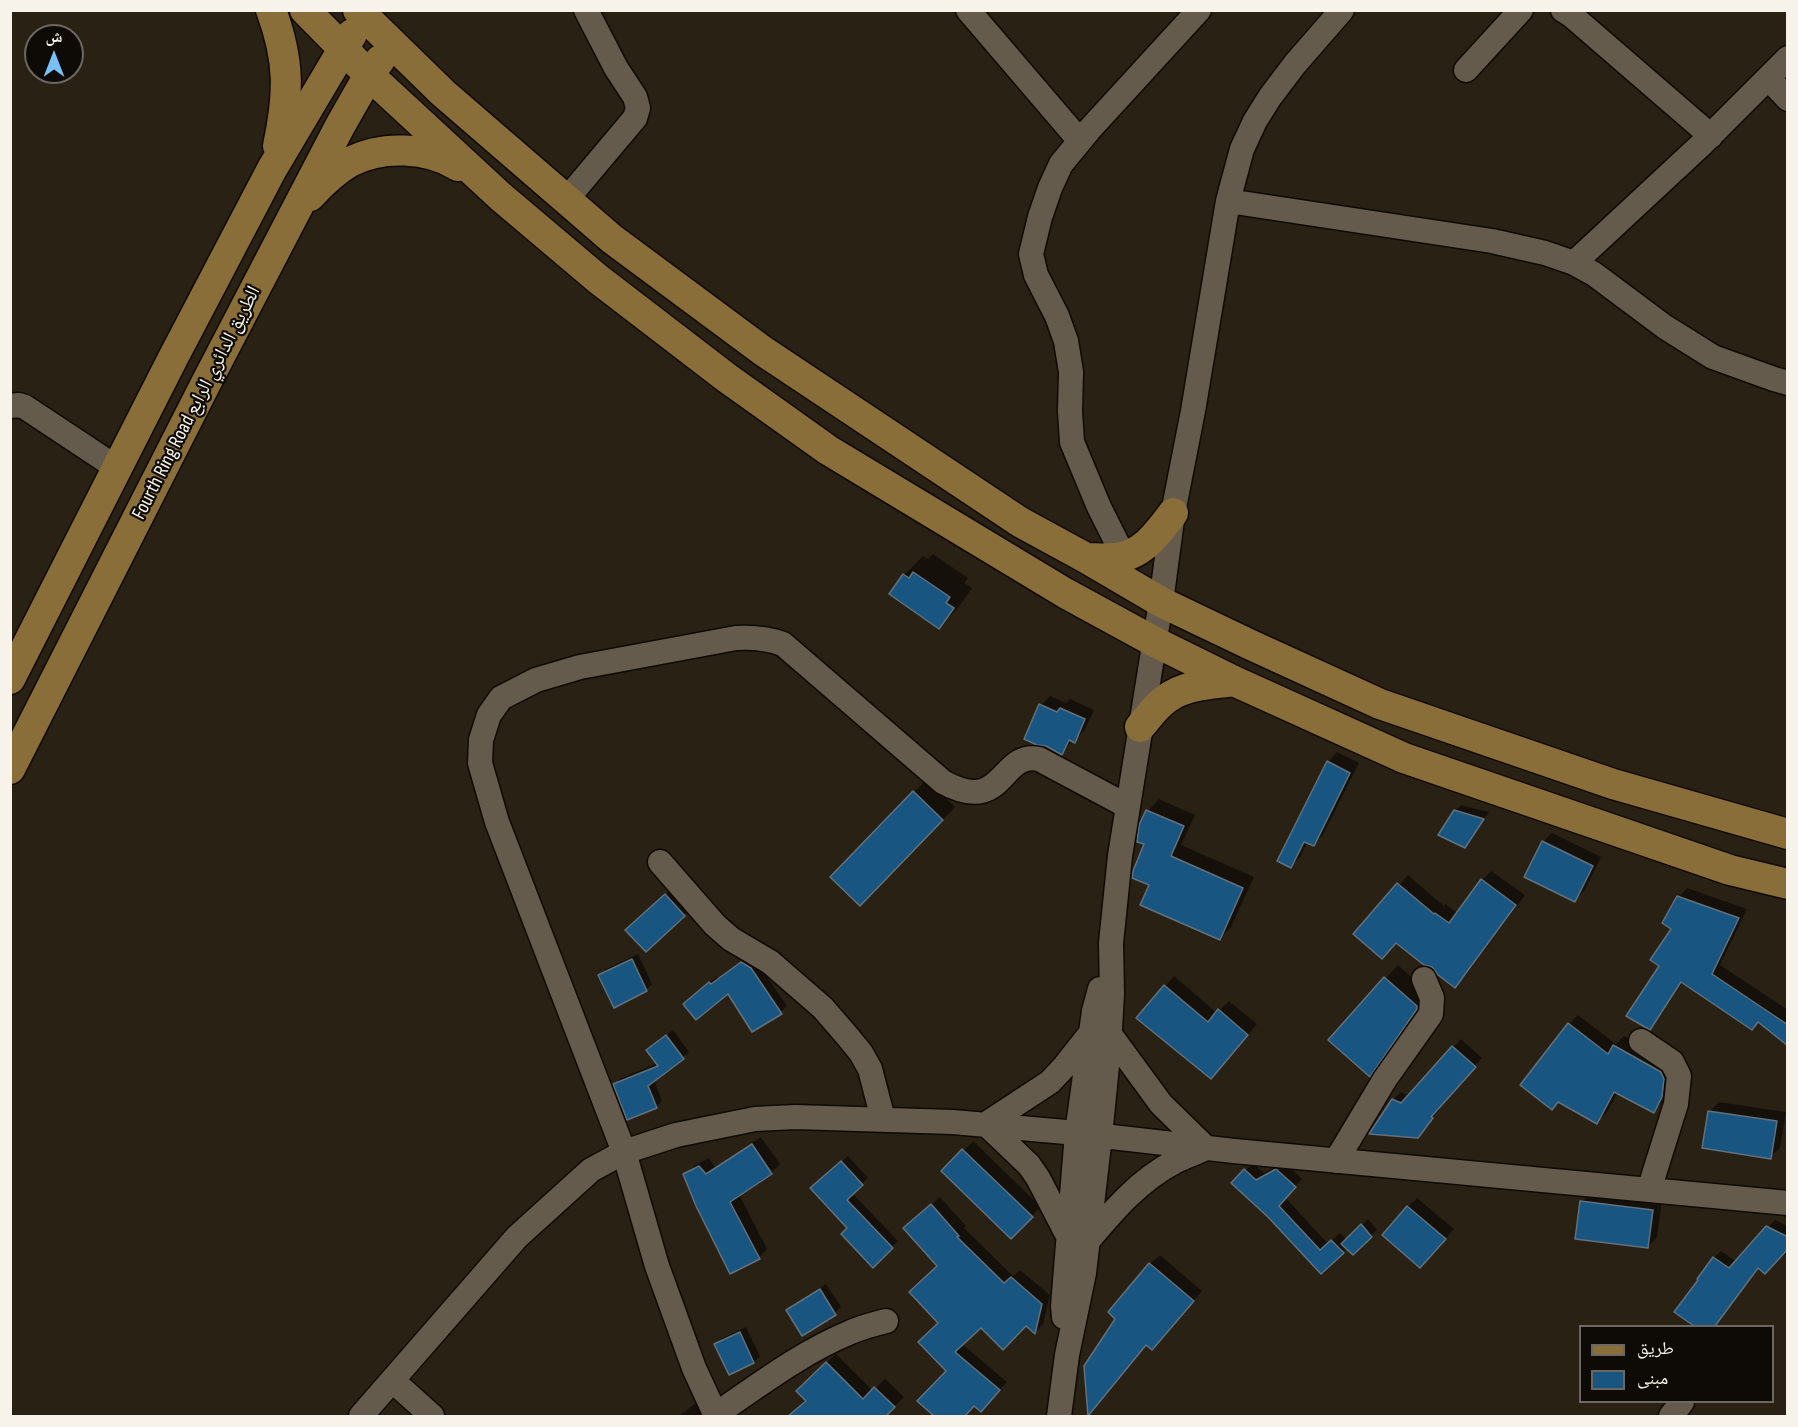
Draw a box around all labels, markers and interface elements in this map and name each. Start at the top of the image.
north arrow [24,24,84,84]
text: ش [46,28,62,47]
street label: Fourth Ring Road الطريق الدائري الرابع [128,282,266,524]
legend [1579,1325,1774,1403]
text: طريق [1637,1338,1674,1359]
text: مبنى [1637,1368,1668,1389]

